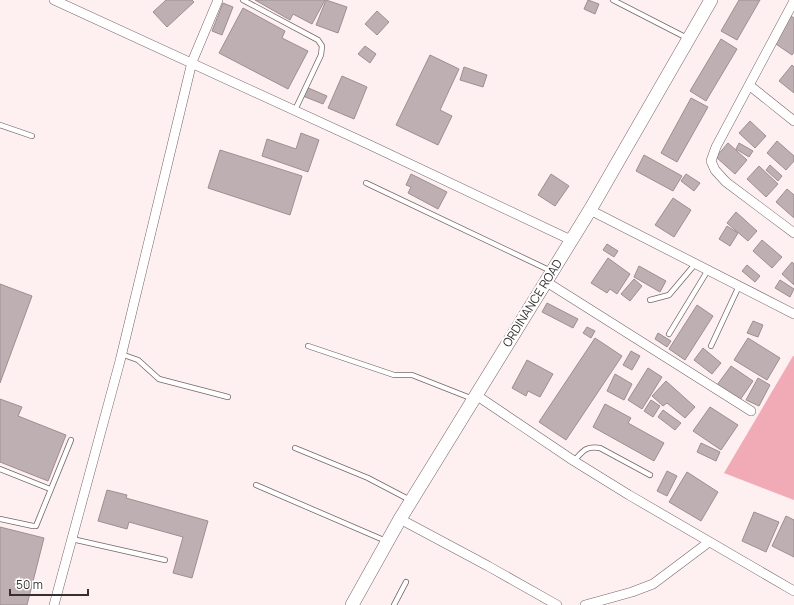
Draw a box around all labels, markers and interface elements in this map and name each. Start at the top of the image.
street label: ORDINANCE ROAD [498,256,566,350]
scale bar [10,571,88,597]
text: 50 m [16,576,43,593]

